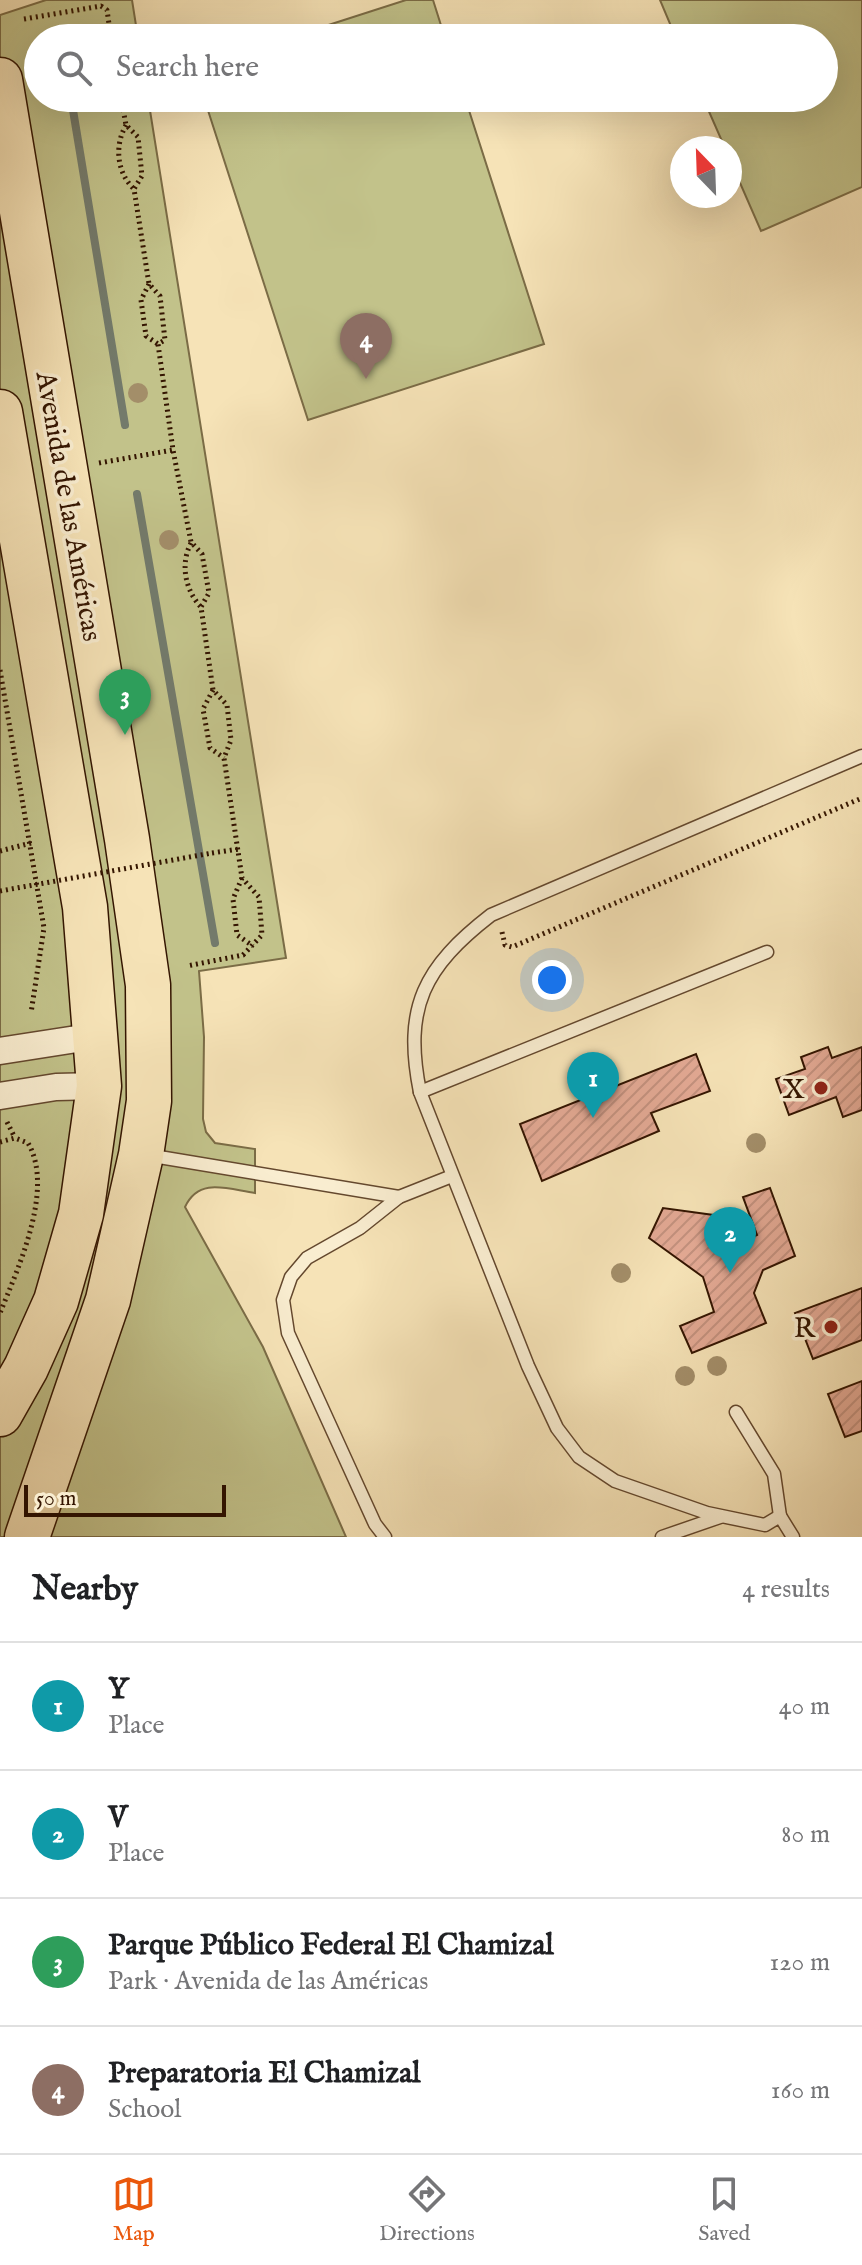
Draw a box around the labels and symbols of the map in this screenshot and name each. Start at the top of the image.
north arrow [670,136,742,208]
pin: 4 [340,313,392,379]
street label: Avenida de las Américas [26,368,109,644]
pin: 3 [99,669,151,735]
your location [532,960,572,1000]
pin: 1 [567,1052,619,1118]
place label: X [782,1073,805,1108]
marker: X [812,1079,830,1097]
pin: 2 [704,1207,756,1273]
place label: R [794,1312,816,1347]
marker: R [822,1318,840,1336]
scale bar [24,1481,226,1517]

